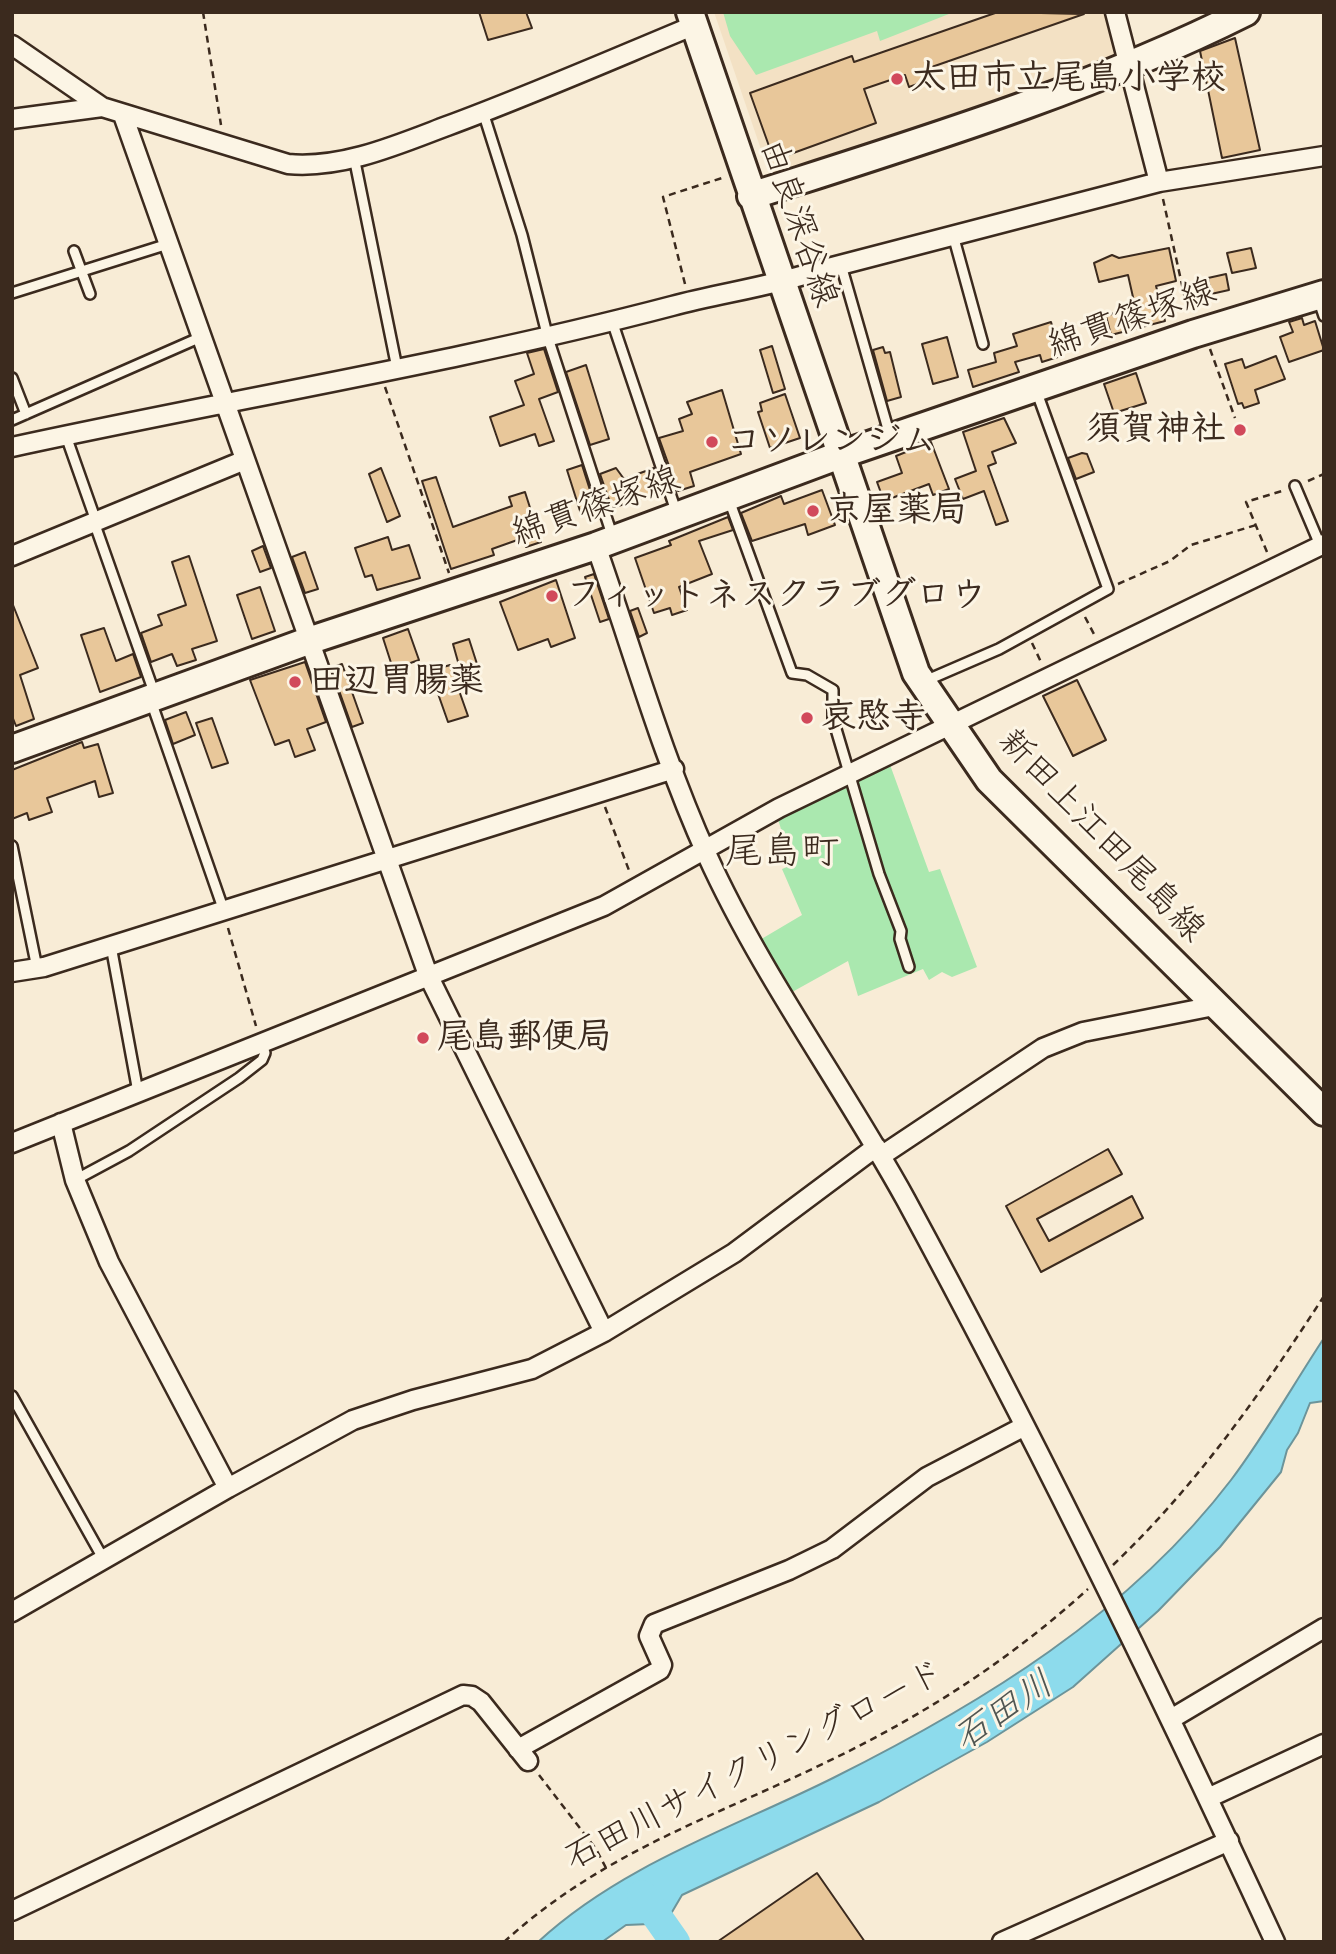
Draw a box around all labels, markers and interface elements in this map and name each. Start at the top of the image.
place label: 太田市立尾島小学校 [911,58,1226,100]
marker: 太田市立尾島小学校 [889,71,905,87]
street label: 由良深谷線 [750,133,846,313]
street label: 綿貫篠塚線 [1042,271,1222,367]
place label: 須賀神社 [1086,409,1226,451]
place label: コソレンジム [726,421,936,463]
marker: 須賀神社 [1232,422,1248,438]
marker: コソレンジム [704,434,720,450]
street label: 綿貫篠塚線 [506,459,686,555]
place label: 京屋薬局 [827,490,967,532]
marker: 京屋薬局 [805,503,821,519]
place label: フィットネスクラブグロウ [566,575,986,617]
marker: フィットネスクラブグロウ [544,588,560,604]
place label: 田辺胃腸薬 [309,661,484,703]
marker: 田辺胃腸薬 [287,674,303,690]
place label: 哀愍寺 [821,697,926,739]
marker: 哀愍寺 [799,710,815,726]
street label: 新田上江田尾島線 [989,721,1213,951]
district label: 尾島町 [725,830,839,876]
place label: 尾島郵便局 [437,1017,612,1059]
marker: 尾島郵便局 [415,1030,431,1046]
street label: 石田川サイクリングロード [558,1652,952,1880]
water label: 石田川 [946,1663,1062,1761]

